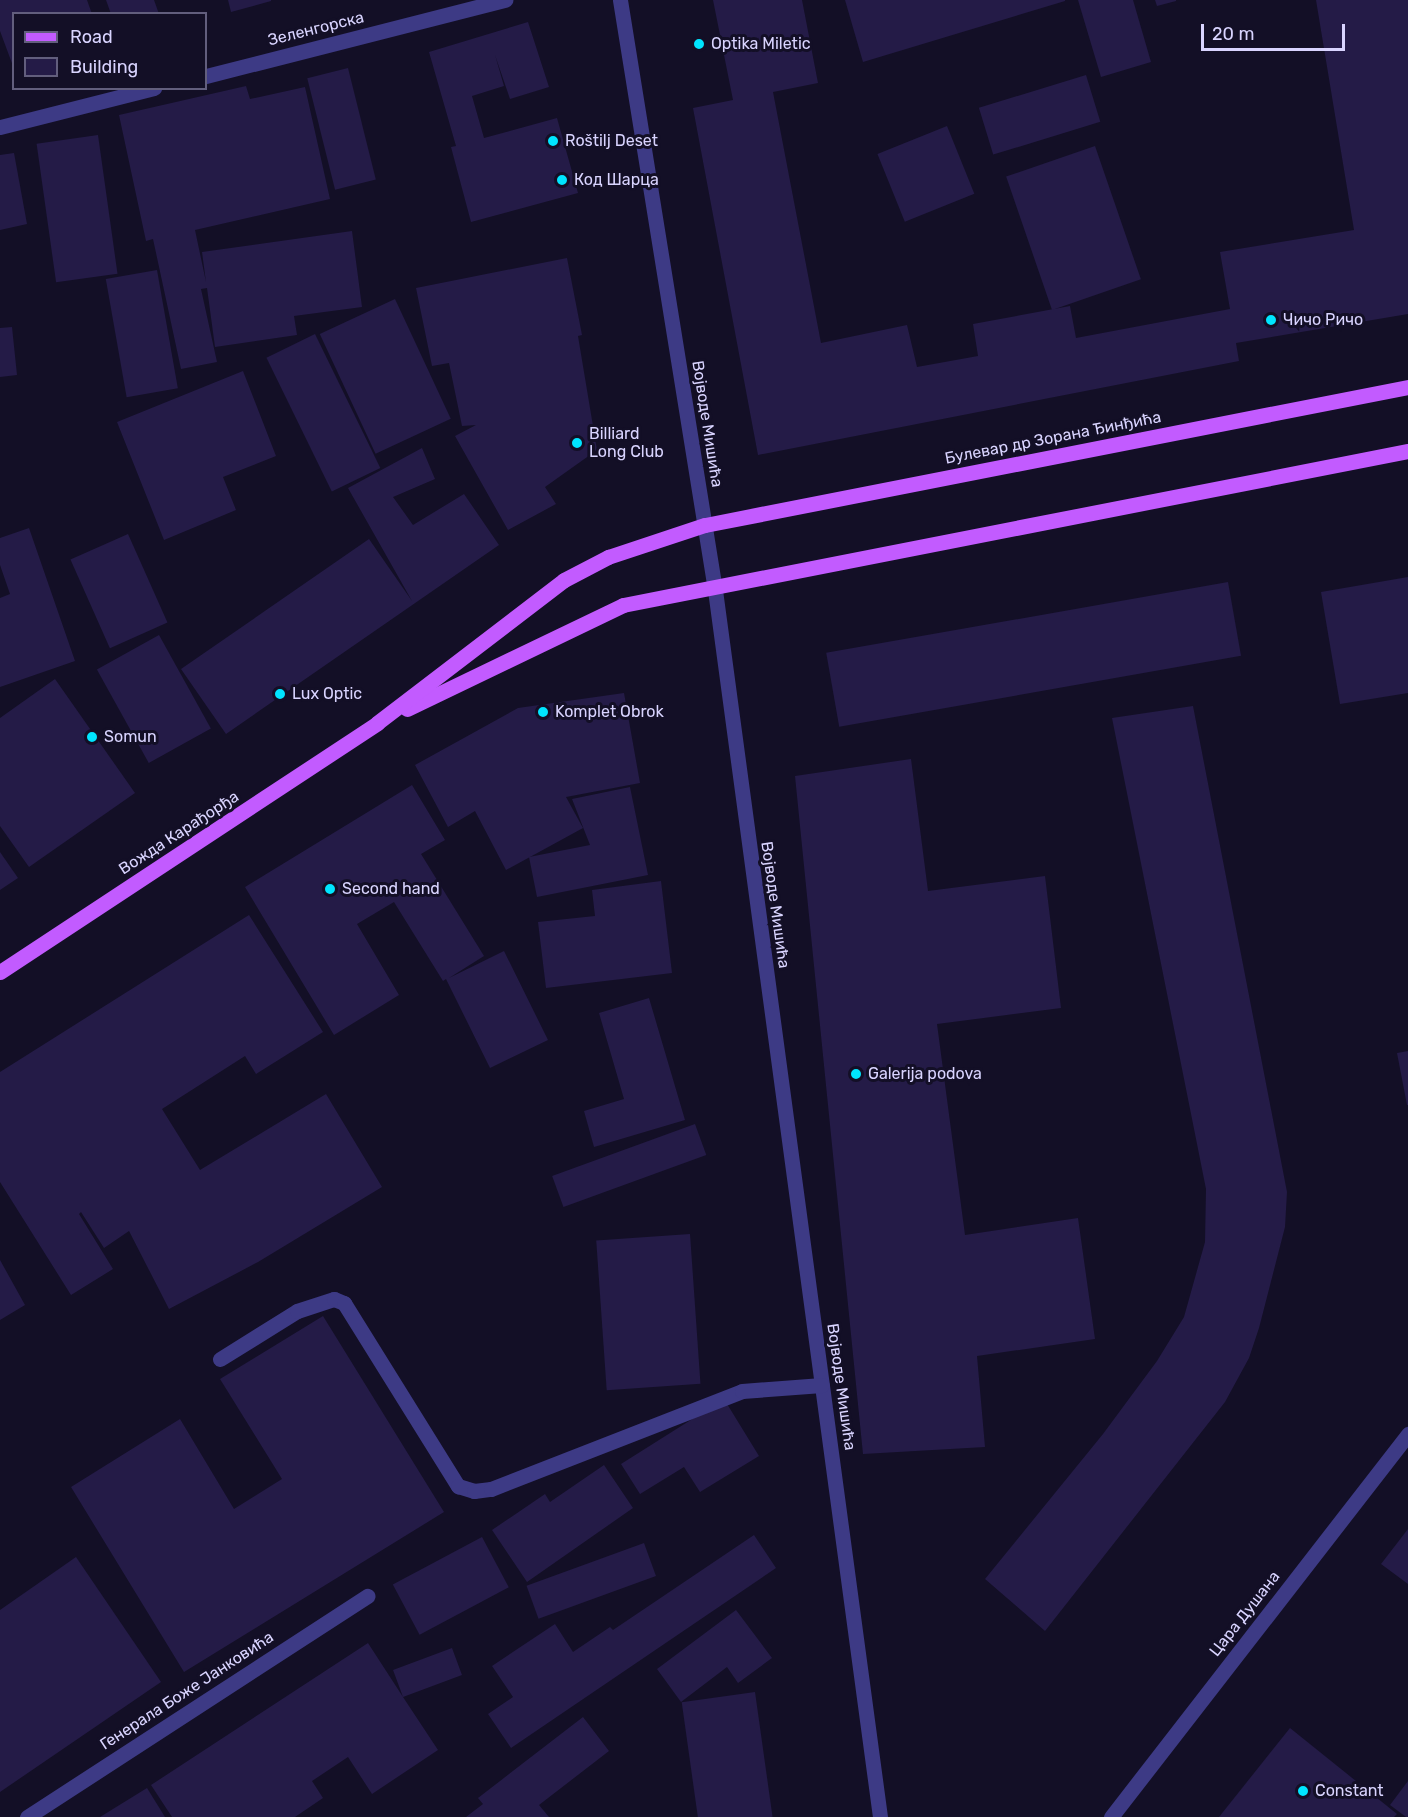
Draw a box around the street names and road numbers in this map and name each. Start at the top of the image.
street label: Зеленгорска [266,8,366,50]
street label: Војводе Мишића [688,359,726,489]
street label: Булевар др Зорана Ђинђића [943,408,1163,468]
street label: Вожда Карађорђа [115,787,243,879]
street label: Војводе Мишића [757,840,793,970]
street label: Војводе Мишића [823,1322,859,1452]
street label: Цара Душана [1206,1568,1284,1660]
street label: Генерала Боже Јанковића [97,1628,277,1754]

